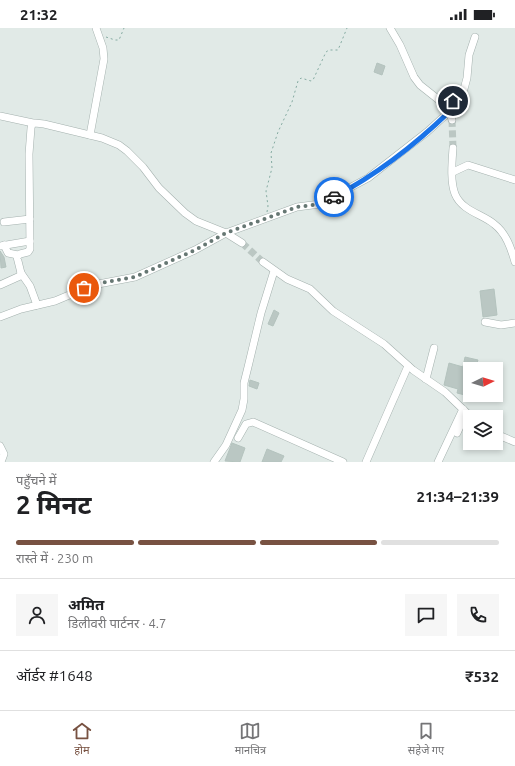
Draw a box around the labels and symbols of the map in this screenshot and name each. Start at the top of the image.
pin [436,84,470,118]
courier [314,177,354,217]
pin [67,271,101,305]
north arrow [463,362,503,402]

